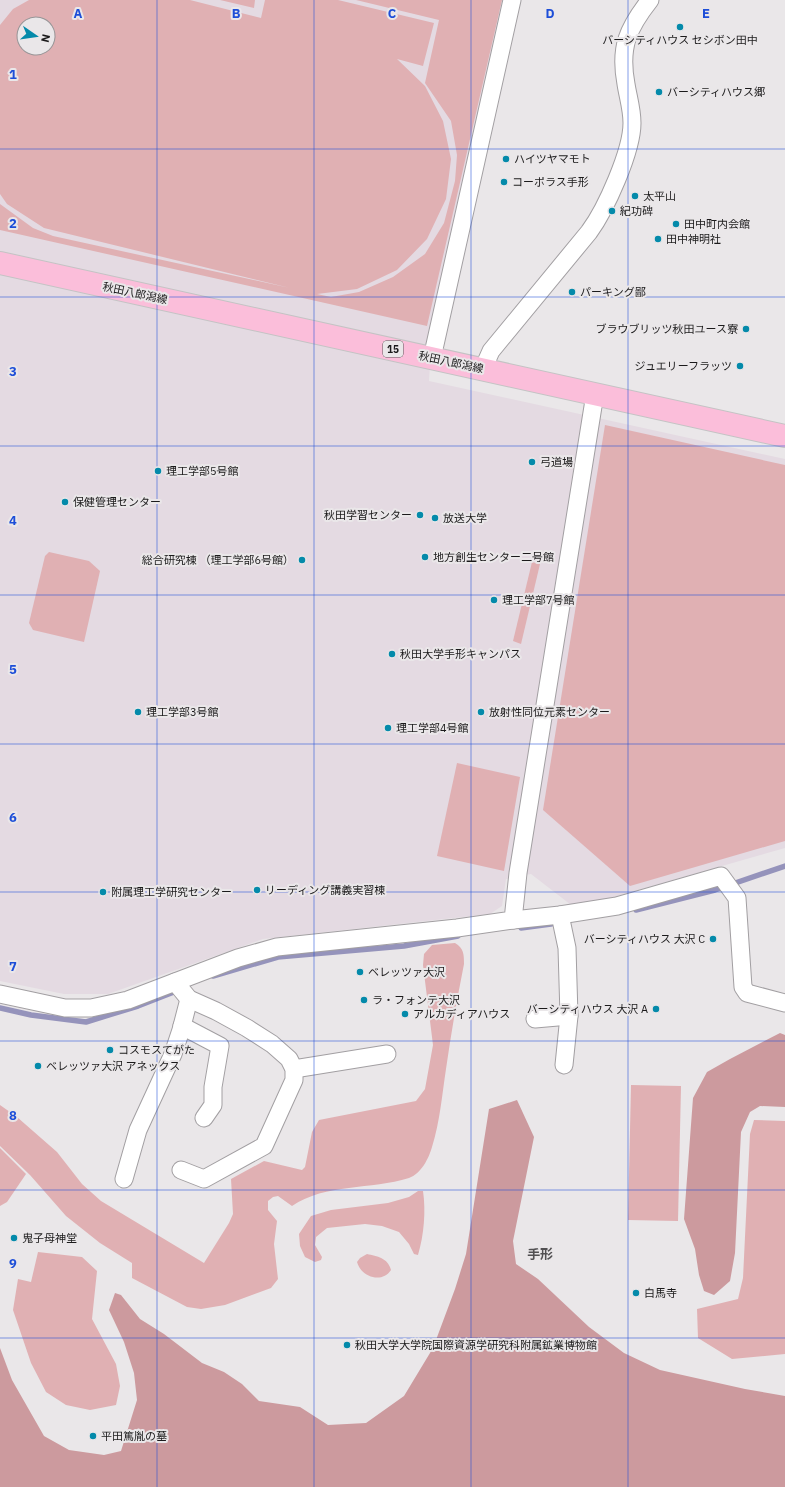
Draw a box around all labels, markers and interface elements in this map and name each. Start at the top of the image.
text: A [74,5,83,22]
text: B [232,5,241,22]
text: C [388,5,397,22]
text: D [545,5,555,22]
text: E [702,5,710,22]
north arrow [16,16,56,56]
marker: バーシティハウス セシボン田中 [675,22,685,32]
text: N [38,33,53,44]
place label: バーシティハウス セシボン田中 [602,33,758,47]
text: 1 [9,66,17,83]
place label: バーシティハウス郷 [667,85,765,99]
marker: バーシティハウス郷 [654,87,664,97]
place label: ハイツヤマモト [514,152,591,166]
marker: ハイツヤマモト [501,154,511,164]
place label: コーポラス手形 [512,175,589,189]
marker: コーポラス手形 [499,177,509,187]
place label: 太平山 [643,189,676,203]
marker: 太平山 [630,191,640,201]
place label: 紀功碑 [620,204,653,218]
marker: 紀功碑 [607,206,617,216]
text: 2 [9,215,17,232]
place label: 田中町内会館 [684,217,750,231]
marker: 田中町内会館 [671,219,681,229]
place label: 田中神明社 [666,232,721,246]
marker: 田中神明社 [653,234,663,244]
street label: 秋田八郎潟線 [101,279,169,307]
place label: パーキング鄙 [580,285,646,299]
marker: パーキング鄙 [567,287,577,297]
place label: ブラウブリッツ秋田ユース寮 [596,322,738,336]
marker: ブラウブリッツ秋田ユース寮 [741,324,751,334]
road number: 15 [383,341,403,357]
street label: 秋田八郎潟線 [417,348,485,376]
place label: ジュエリーフラッツ [634,359,732,373]
marker: ジュエリーフラッツ [735,361,745,371]
text: 3 [9,363,17,380]
place label: 弓道場 [540,455,573,469]
marker: 弓道場 [527,457,537,467]
place label: 理工学部5号館 [166,464,239,478]
marker: 理工学部5号館 [153,466,163,476]
place label: 保健管理センター [73,495,161,509]
marker: 保健管理センター [60,497,70,507]
place label: 秋田学習センター [324,508,412,522]
marker: 秋田学習センター [415,510,425,520]
place label: 放送大学 [443,511,487,525]
text: 4 [9,512,17,529]
marker: 放送大学 [430,513,440,523]
place label: 地方創生センター二号館 [433,550,554,564]
marker: 地方創生センター二号館 [420,552,430,562]
place label: 総合研究棟 （理工学部6号館） [142,553,294,567]
marker: 総合研究棟 （理工学部6号館） [297,555,307,565]
place label: 理工学部7号館 [502,593,575,607]
marker: 理工学部7号館 [489,595,499,605]
place label: 秋田大学手形キャンパス [400,647,521,661]
marker: 秋田大学手形キャンパス [387,649,397,659]
text: 5 [9,661,17,678]
place label: 理工学部3号館 [146,705,219,719]
place label: 放射性同位元素センター [489,705,610,719]
marker: 理工学部3号館 [133,707,143,717]
marker: 放射性同位元素センター [476,707,486,717]
place label: 理工学部4号館 [396,721,469,735]
marker: 理工学部4号館 [383,723,393,733]
text: 6 [9,809,17,826]
place label: リーディング講義実習棟 [265,883,385,897]
place label: 附属理工学研究センター [111,885,232,899]
marker: リーディング講義実習棟 [252,885,262,895]
marker: 附属理工学研究センター [98,887,108,897]
place label: バーシティハウス 大沢 C [584,932,705,946]
marker: バーシティハウス 大沢 C [708,934,718,944]
text: 7 [9,958,17,975]
place label: ベレッツァ大沢 [368,965,445,979]
marker: ベレッツァ大沢 [355,967,365,977]
place label: ラ・フォンテ大沢 [372,993,460,1007]
marker: ラ・フォンテ大沢 [359,995,369,1005]
place label: バーシティハウス 大沢 A [527,1002,648,1016]
marker: バーシティハウス 大沢 A [651,1004,661,1014]
place label: アルカディアハウス [413,1007,510,1021]
marker: アルカディアハウス [400,1009,410,1019]
place label: コスモスてがた [118,1043,195,1057]
marker: コスモスてがた [105,1045,115,1055]
place label: ベレッツァ大沢 アネックス [46,1059,180,1073]
marker: ベレッツァ大沢 アネックス [33,1061,43,1071]
text: 8 [9,1107,17,1124]
place label: 鬼子母神堂 [22,1231,77,1245]
marker: 鬼子母神堂 [9,1233,19,1243]
district label: 手形 [527,1246,553,1263]
text: 9 [9,1255,17,1272]
place label: 白馬寺 [644,1286,677,1300]
marker: 白馬寺 [631,1288,641,1298]
place label: 秋田大学大学院国際資源学研究科附属鉱業博物館 [355,1338,597,1352]
marker: 秋田大学大学院国際資源学研究科附属鉱業博物館 [342,1340,352,1350]
place label: 平田篤胤の墓 [101,1429,167,1443]
marker: 平田篤胤の墓 [88,1431,98,1441]

